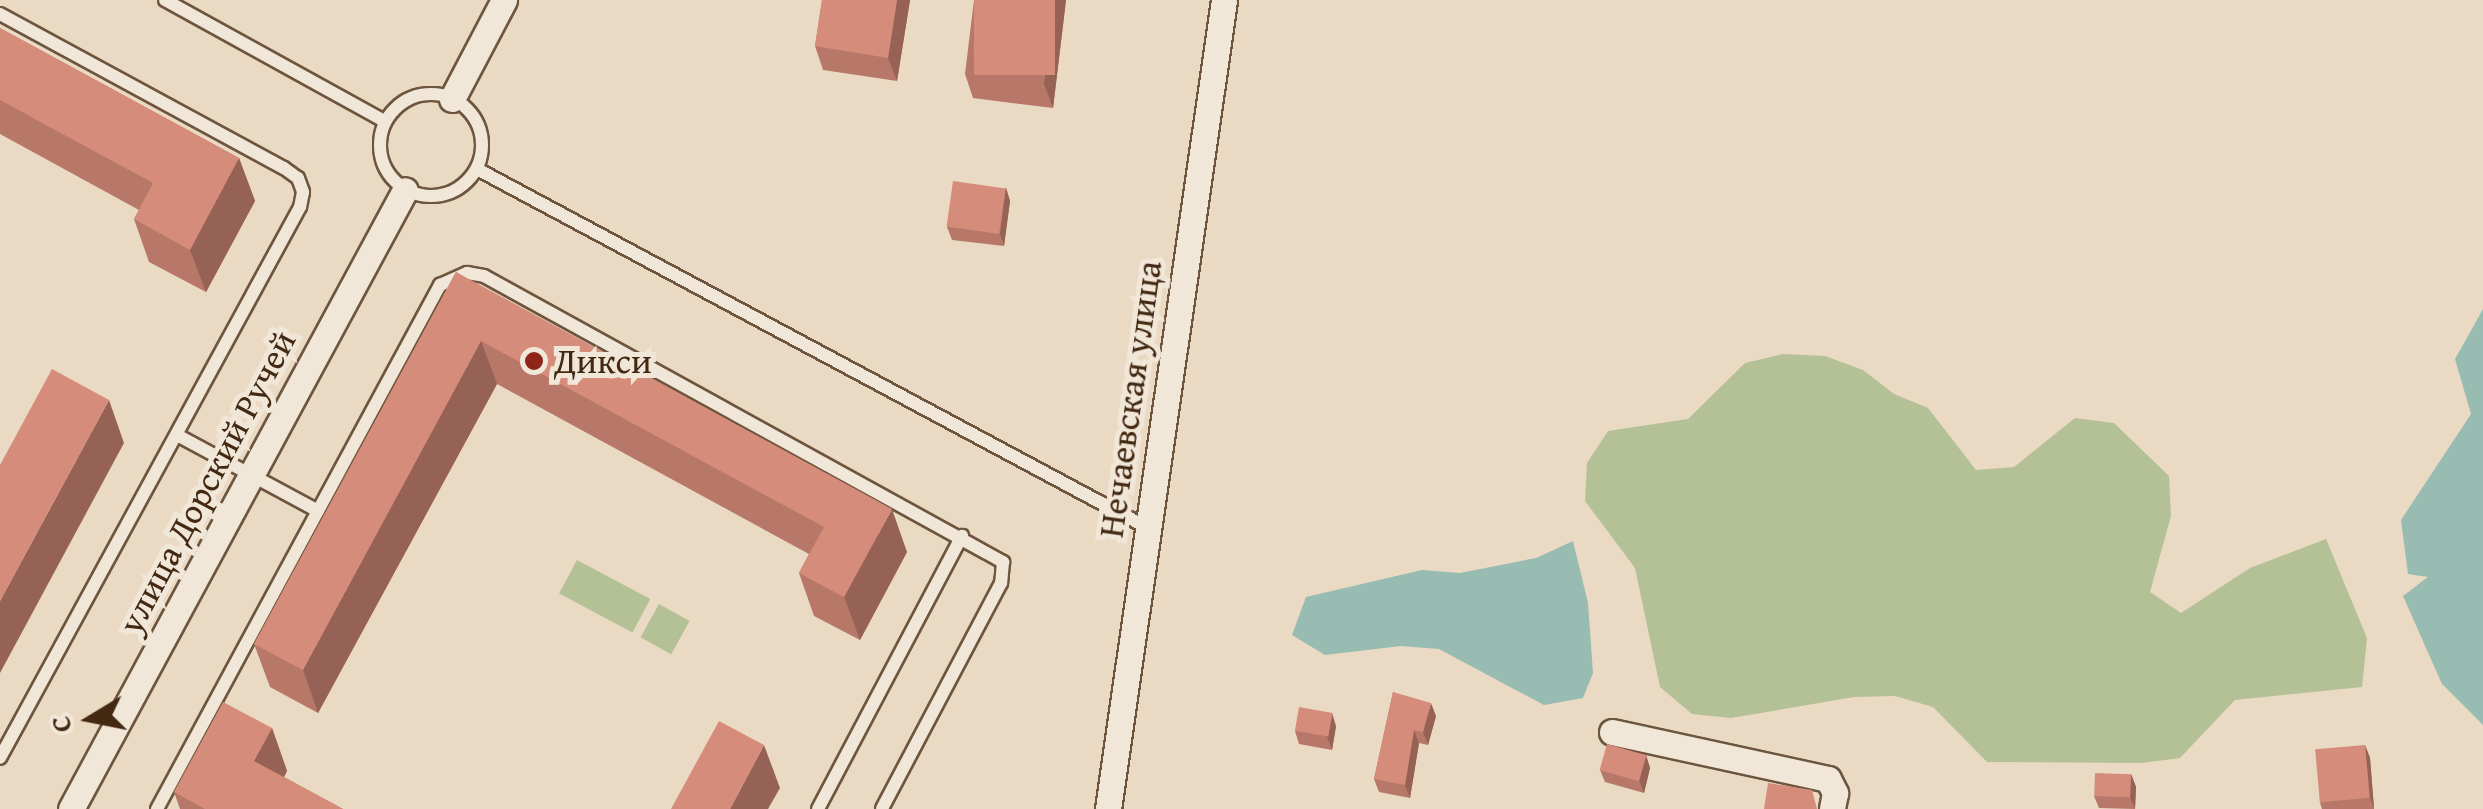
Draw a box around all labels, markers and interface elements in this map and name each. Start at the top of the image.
street label: Нечаевская улица [1090,258,1170,540]
street label: улица Дорский Ручей [109,323,305,641]
place label: Дикси [554,340,652,382]
marker: Дикси [523,350,545,372]
north arrow [40,669,140,769]
text: С [38,713,82,736]

